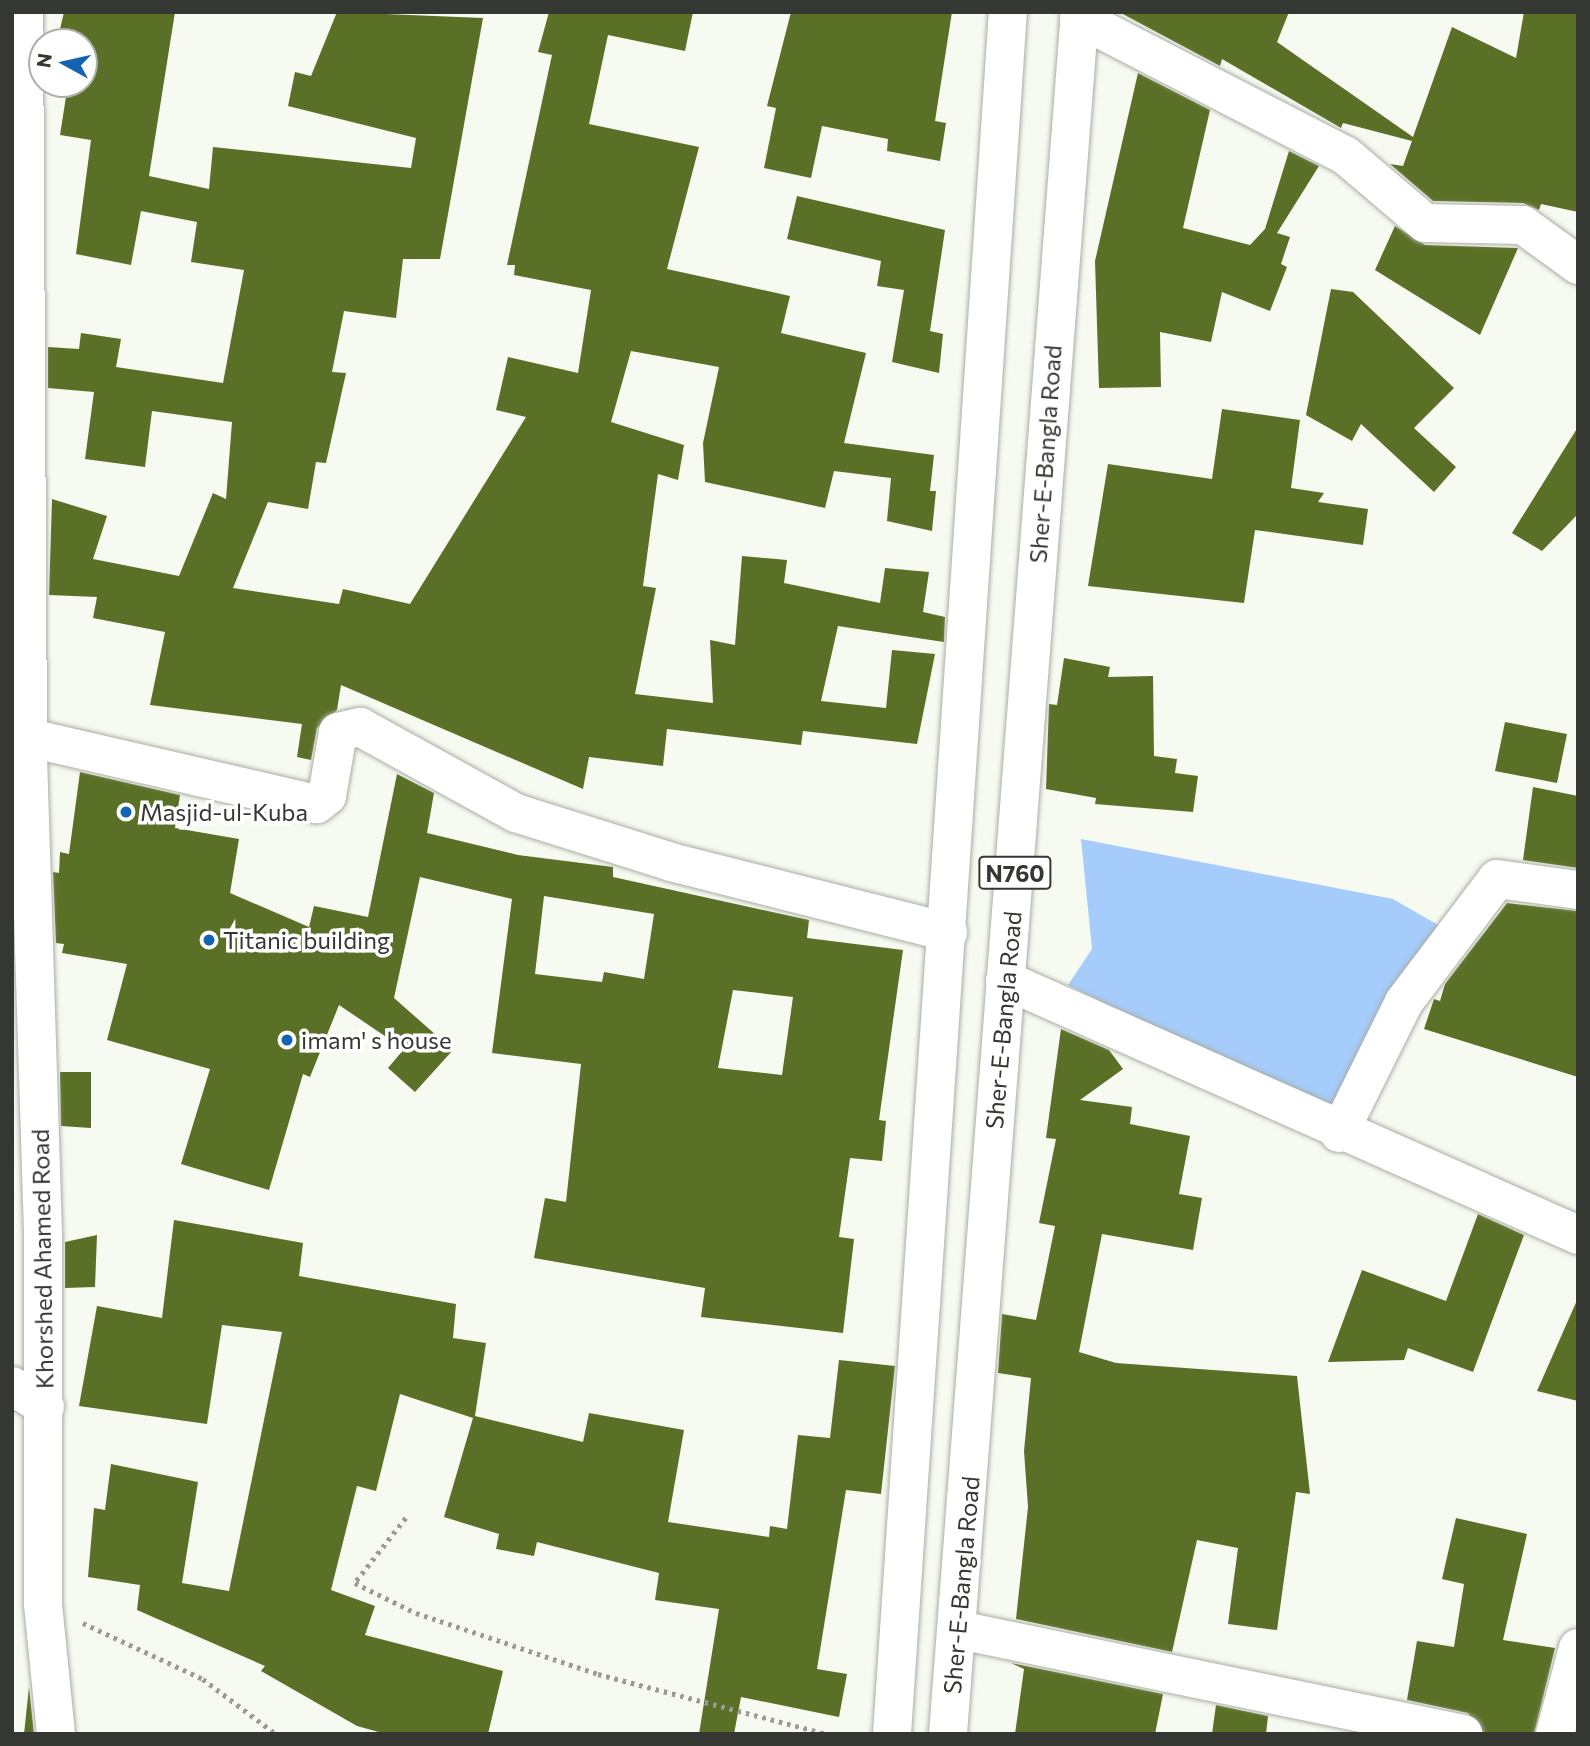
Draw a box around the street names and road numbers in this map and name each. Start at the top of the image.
street label: Sher-E-Bangla Road [1023,344,1067,564]
road number: N760 [978,853,1052,892]
street label: Sher-E-Bangla Road [979,910,1027,1130]
street label: Khorshed Ahamed Road [25,1129,59,1389]
street label: Sher-E-Bangla Road [937,1475,985,1695]

